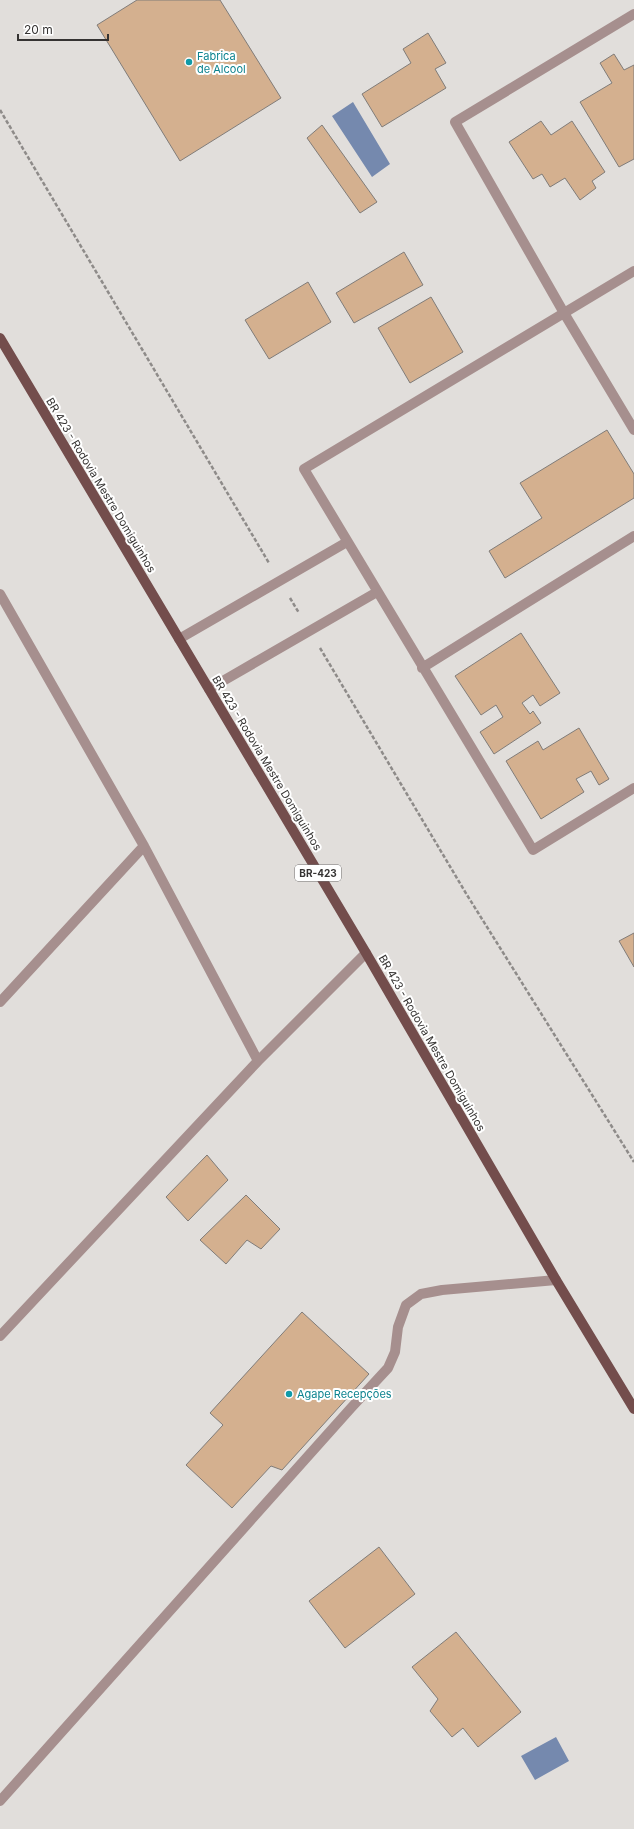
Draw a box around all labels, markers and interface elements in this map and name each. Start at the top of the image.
scale bar [18,16,108,42]
text: 20 m [24,22,53,37]
place label: Fabrica de Alcool [197,49,246,76]
marker: Fabrica de Alcool [184,57,194,67]
street label: BR 423 - Rodovia Mestre Domiguinhos [43,395,159,575]
street label: BR 423 - Rodovia Mestre Domiguinhos [209,673,325,853]
road number: BR-423 [295,865,341,881]
street label: BR 423 - Rodovia Mestre Domiguinhos [376,952,488,1134]
place label: Agape Recepções [297,1387,392,1401]
marker: Agape Recepções [284,1389,294,1399]

